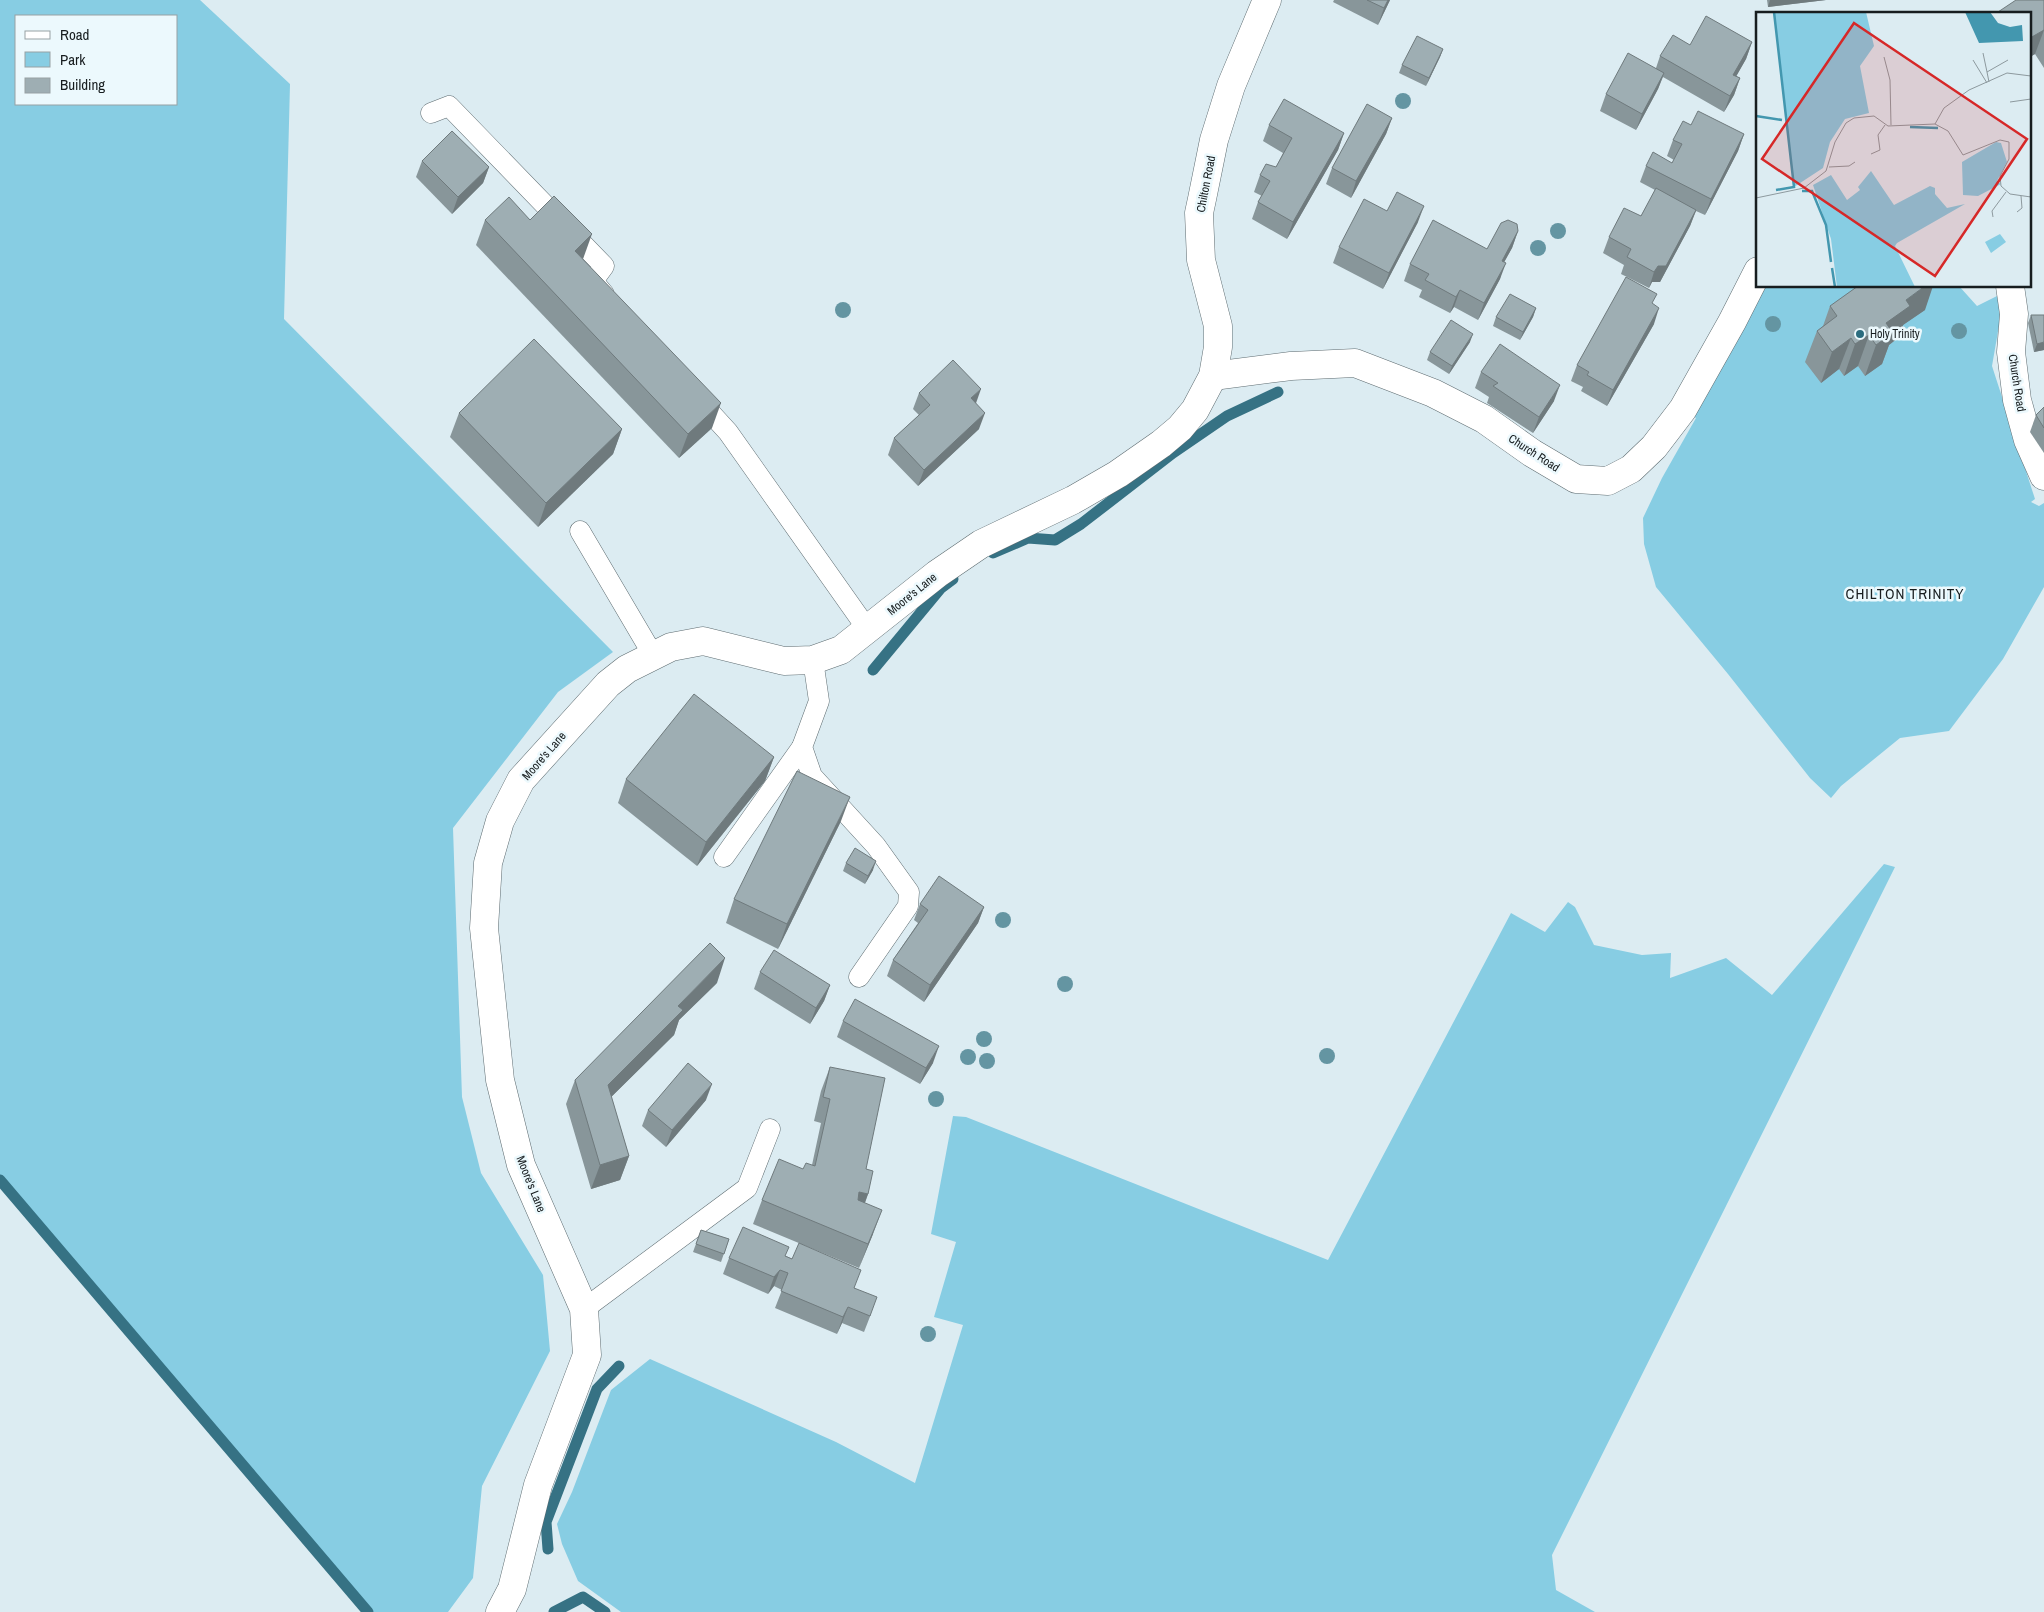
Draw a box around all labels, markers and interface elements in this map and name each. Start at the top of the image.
inset map [1756,12,2032,288]
legend [15,15,178,105]
text: Road [60,24,89,45]
text: Park [60,49,86,70]
text: Building [60,74,105,95]
street label: Chilton Road [1193,154,1219,214]
place label: Holy Trinity [1870,326,1920,342]
marker: Holy Trinity [1854,328,1866,340]
street label: Church Road [2005,353,2029,413]
street label: Church Road [1505,431,1563,475]
street label: Moore's Lane [884,569,940,619]
district label: CHILTON TRINITY [1846,583,1964,604]
street label: Moore's Lane [519,728,569,784]
street label: Moore's Lane [512,1153,550,1215]

